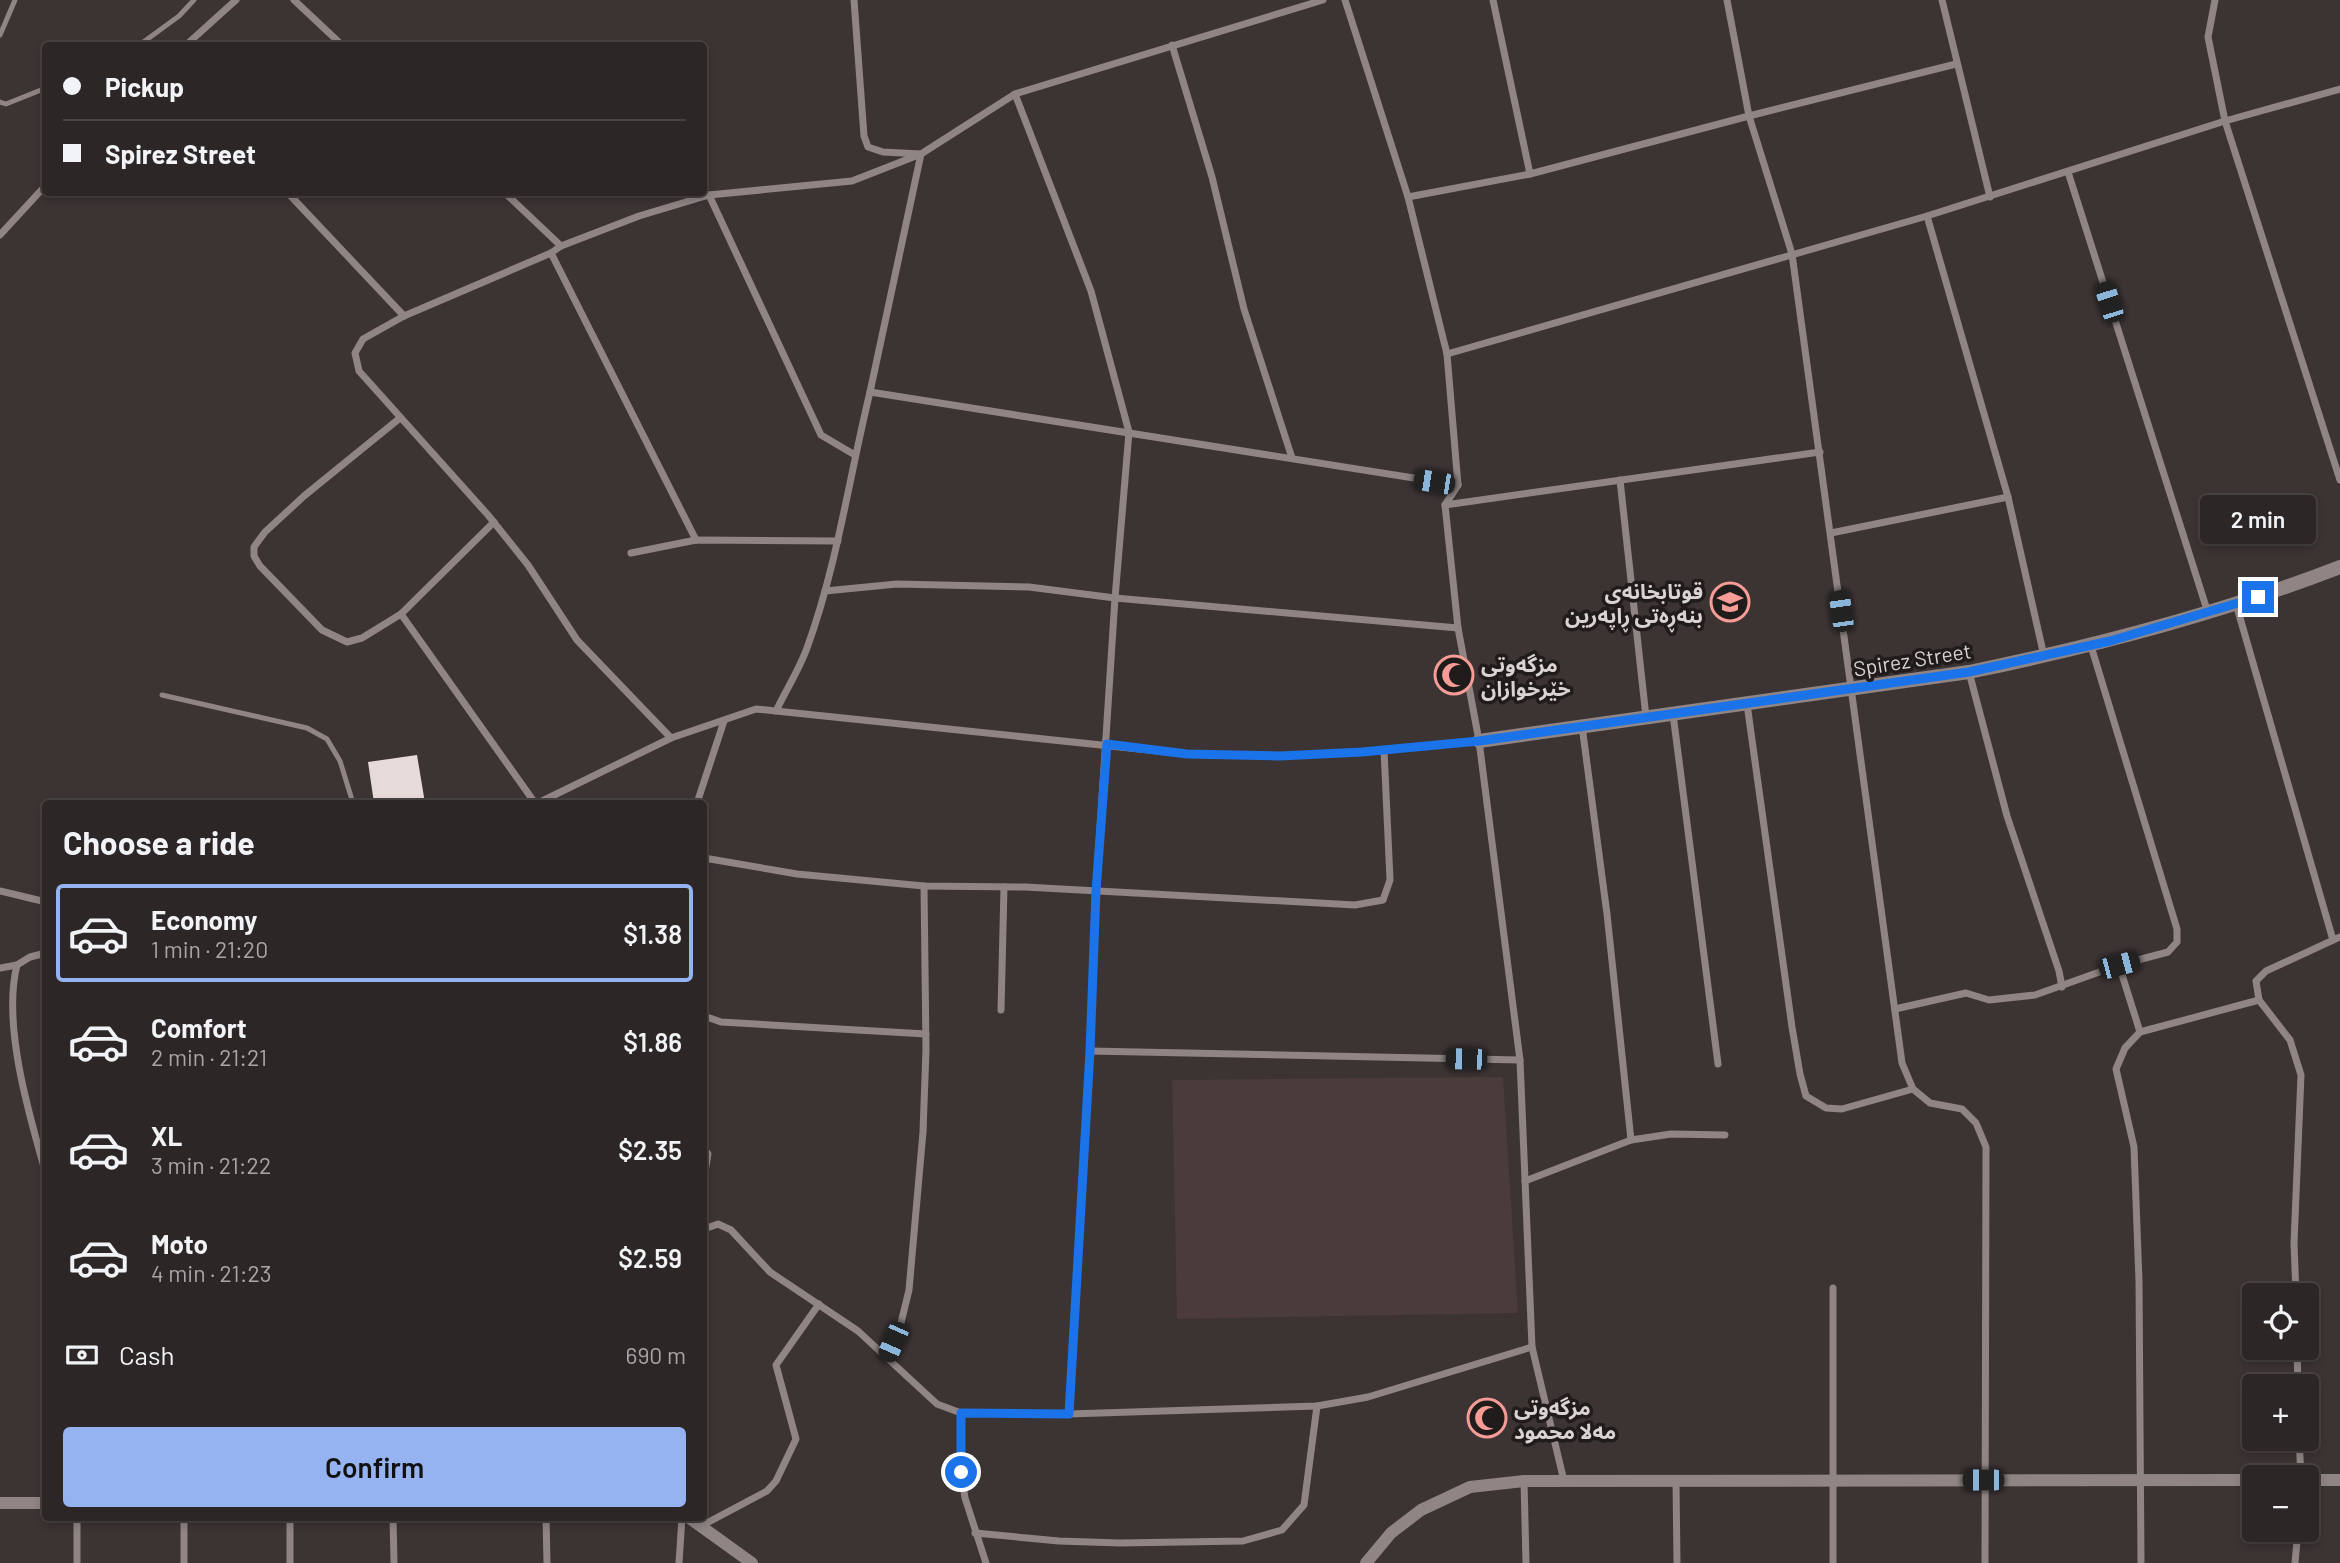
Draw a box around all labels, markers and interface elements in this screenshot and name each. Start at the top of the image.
text: Pickup [105,71,184,102]
text: Spirez Street [105,138,256,169]
car [2093,279,2126,325]
car [1412,468,1457,496]
callout: 2 min [2200,496,2316,544]
text: 2 min [2231,505,2285,533]
place label: قوتابخانەی بنەڕەتی ڕاپەرین [1565,578,1703,633]
school or university icon: قوتابخانەی بنەڕەتی ڕاپەرین [1709,581,1751,623]
route end [2242,581,2274,613]
car [1828,589,1855,633]
street label: Spirez Street [1851,637,1973,681]
place label: مزگەوتی خێرخوازان [1481,651,1571,701]
mosque icon: مزگەوتی خێرخوازان [1433,654,1475,696]
text: Choose a ride [63,823,255,861]
icon: car [67,902,130,965]
text: Economy [151,904,257,935]
text: $1.38 [623,918,682,949]
text: 1 min · 21:20 [151,935,268,963]
car [2096,949,2143,981]
icon: car [67,1010,130,1073]
text: Comfort [151,1012,247,1043]
text: $1.86 [623,1026,682,1057]
text: 2 min · 21:21 [151,1043,267,1071]
car [1445,1048,1488,1070]
icon: car [67,1118,130,1181]
text: XL [151,1120,182,1151]
text: $2.35 [618,1134,682,1165]
text: 3 min · 21:22 [151,1151,271,1179]
icon: car [67,1226,130,1289]
text: Moto [151,1228,208,1259]
text: $2.59 [618,1242,682,1273]
text: 4 min · 21:23 [151,1259,271,1287]
map controls [2242,1283,2319,1542]
button: locate [2242,1283,2319,1360]
car [875,1319,912,1365]
icon: cash [63,1336,101,1374]
text: Cash [119,1339,174,1370]
text: 690 m [626,1341,686,1369]
button: + [2242,1374,2319,1451]
place label: مزگه‌وتی مه‌لا محمود [1514,1394,1616,1444]
mosque icon: مزگه‌وتی مه‌لا محمود [1466,1397,1508,1439]
button: Confirm [63,1427,686,1507]
route start [945,1456,977,1488]
button: − [2242,1465,2319,1542]
car [1963,1470,2005,1491]

